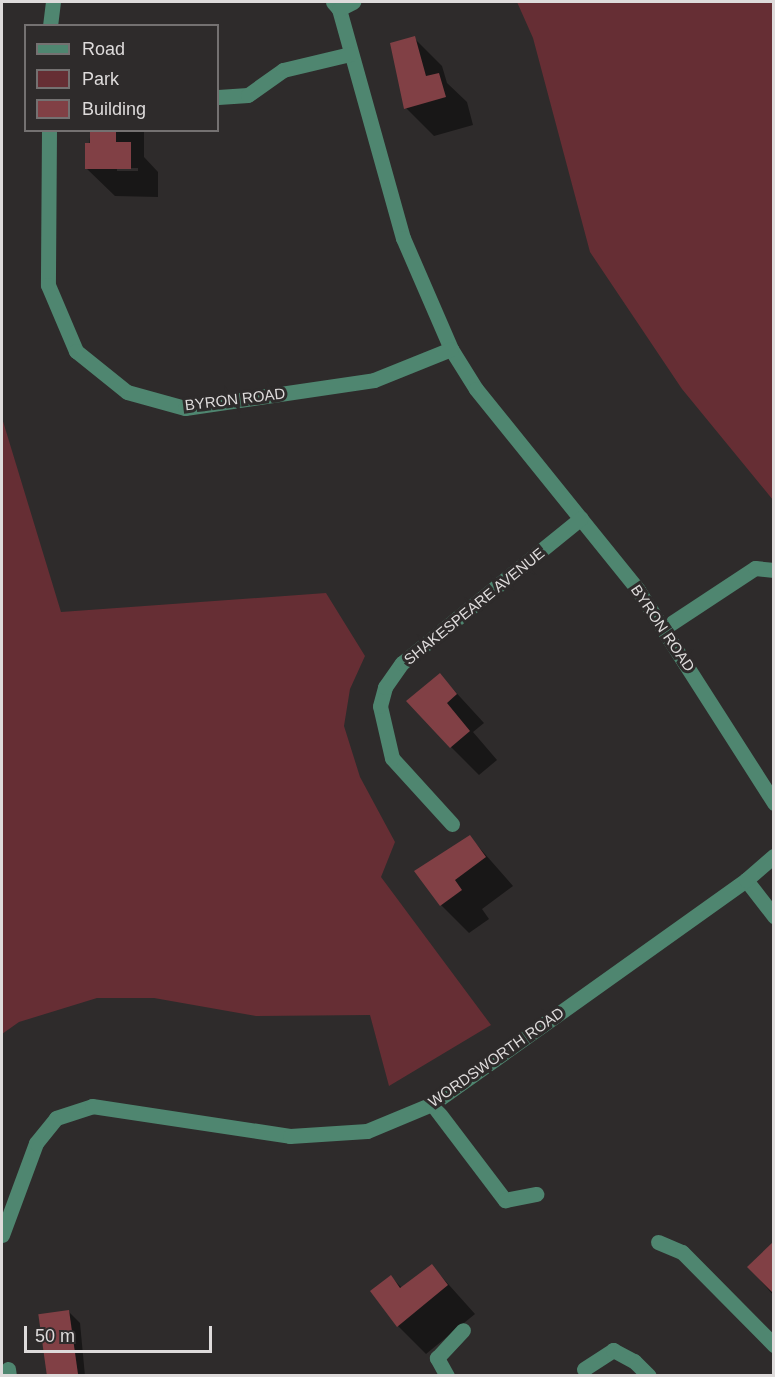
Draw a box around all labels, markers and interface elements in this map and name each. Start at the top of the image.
legend [24,24,219,132]
text: Road [82,39,125,59]
text: Park [82,69,119,89]
text: Building [82,99,146,119]
street label: BYRON ROAD [184,384,286,414]
street label: SHAKESPEARE AVENUE [400,543,548,669]
street label: BYRON ROAD [627,581,699,675]
street label: WORDSWORTH ROAD [425,1003,567,1111]
scale bar [27,1314,214,1352]
text: 50 m [35,1326,75,1346]

